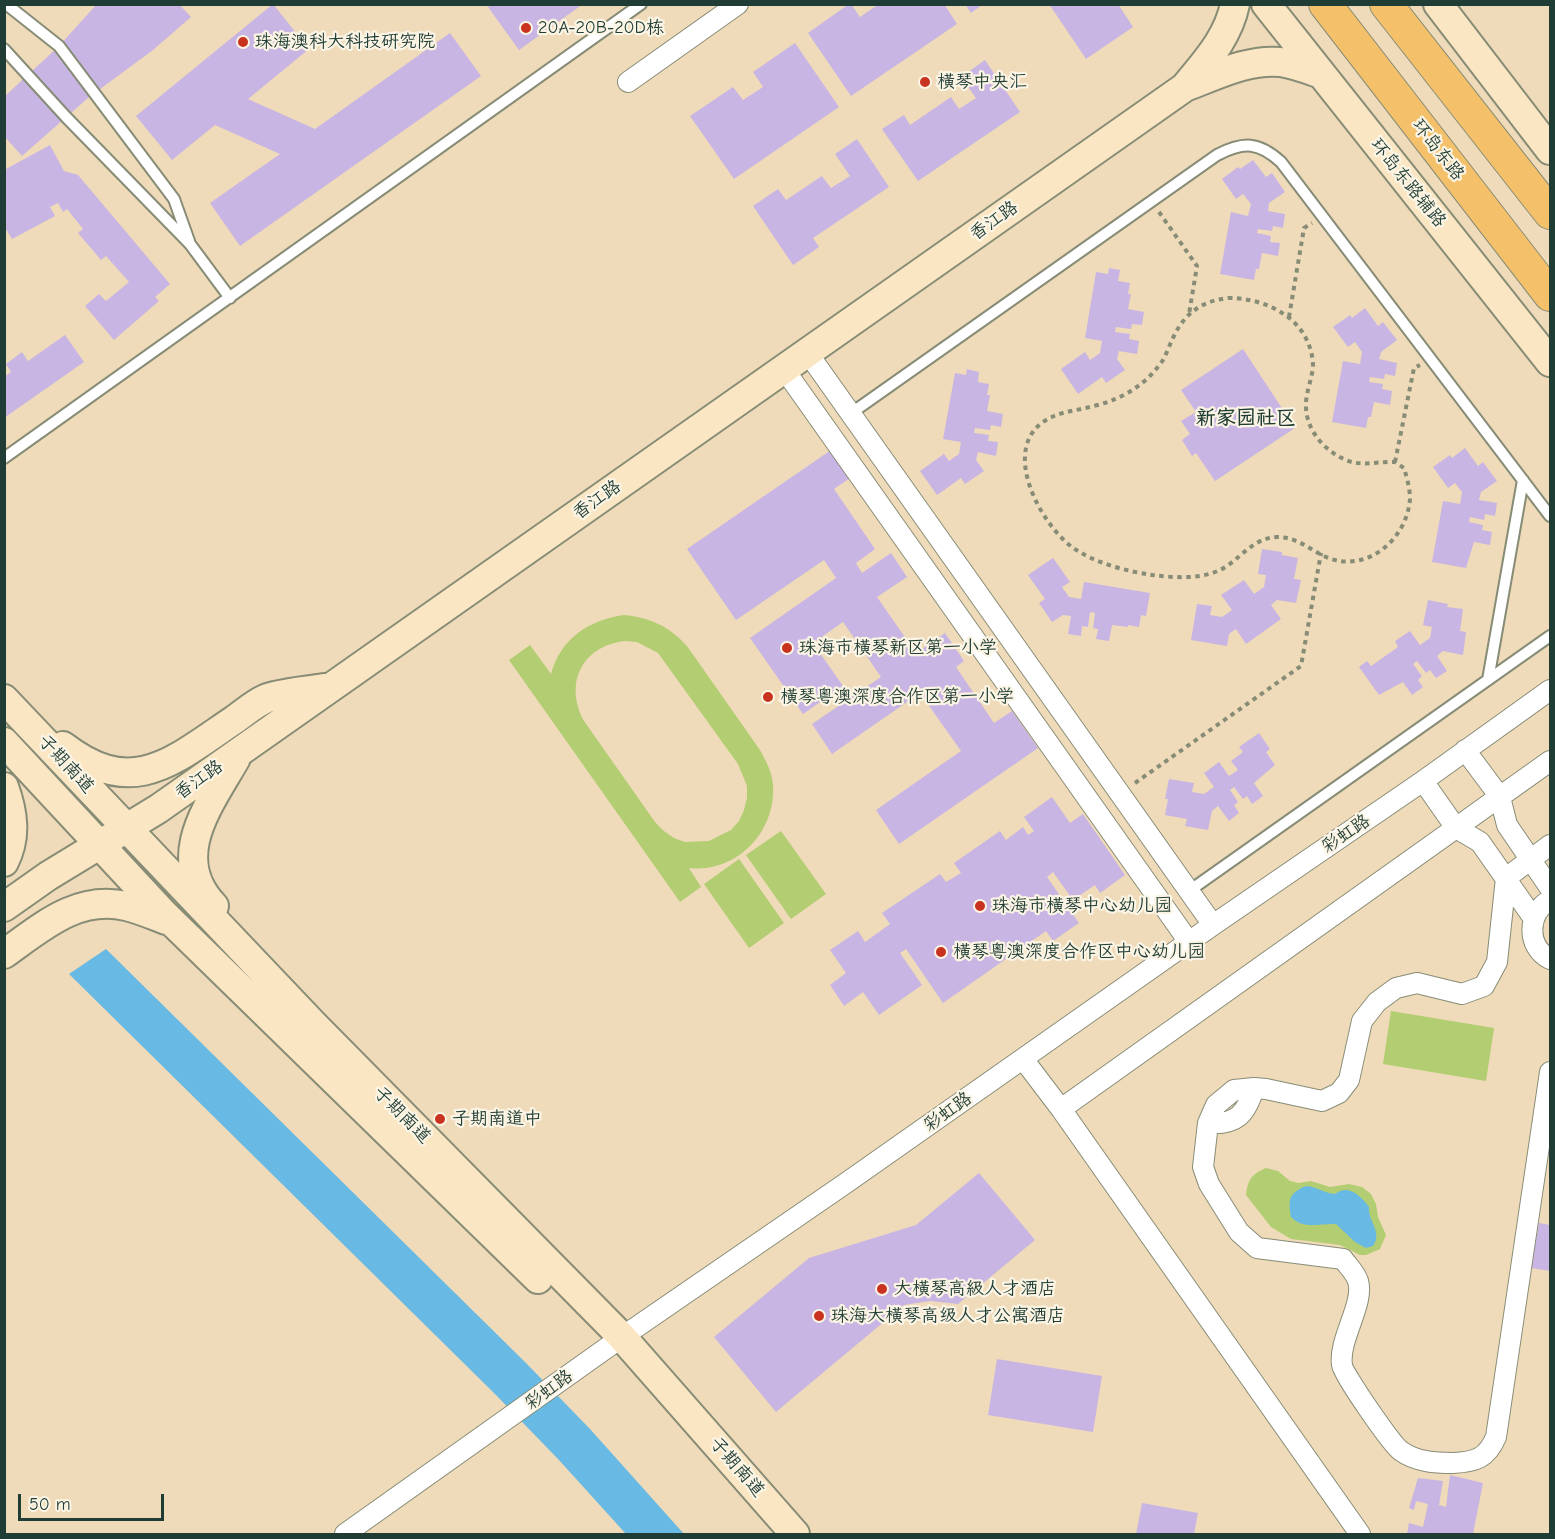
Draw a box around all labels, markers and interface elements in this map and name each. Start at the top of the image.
place label: 20A-20B-20D栋 [538,17,664,39]
marker: 20A-20B-20D栋 [519,21,533,35]
place label: 珠海澳科大科技研究院 [255,31,435,53]
marker: 珠海澳科大科技研究院 [236,35,250,49]
place label: 横琴中央汇 [937,71,1027,93]
marker: 横琴中央汇 [918,75,932,89]
street label: 环岛东路 [1407,115,1469,185]
street label: 环岛东路辅路 [1366,134,1450,232]
street label: 香江路 [966,197,1022,245]
district label: 新家园社区 [1196,406,1296,430]
street label: 香江路 [569,476,625,524]
place label: 珠海市横琴新区第一小学 [799,637,997,659]
marker: 珠海市横琴新区第一小学 [780,641,794,655]
place label: 横琴粤澳深度合作区第一小学 [780,686,1014,708]
marker: 横琴粤澳深度合作区第一小学 [761,690,775,704]
street label: 子期南道 [34,730,98,798]
street label: 香江路 [171,756,227,804]
street label: 彩虹路 [1318,810,1374,858]
place label: 珠海市横琴中心幼儿园 [992,895,1172,917]
marker: 珠海市横琴中心幼儿园 [973,899,987,913]
place label: 横琴粤澳深度合作区中心幼儿园 [953,941,1205,963]
marker: 横琴粤澳深度合作区中心幼儿园 [934,945,948,959]
street label: 子期南道 [369,1082,435,1148]
street label: 彩虹路 [920,1088,976,1136]
place label: 子期南道中 [452,1108,542,1130]
marker: 子期南道中 [433,1112,447,1126]
place label: 大橫琴高級人才酒店 [894,1278,1056,1300]
marker: 大橫琴高級人才酒店 [875,1282,889,1296]
place label: 珠海大横琴高级人才公寓酒店 [831,1305,1065,1327]
marker: 珠海大横琴高级人才公寓酒店 [812,1309,826,1323]
street label: 彩虹路 [521,1365,577,1415]
street label: 子期南道 [705,1433,769,1501]
scale bar [21,1482,166,1520]
text: 50 m [29,1494,71,1515]

